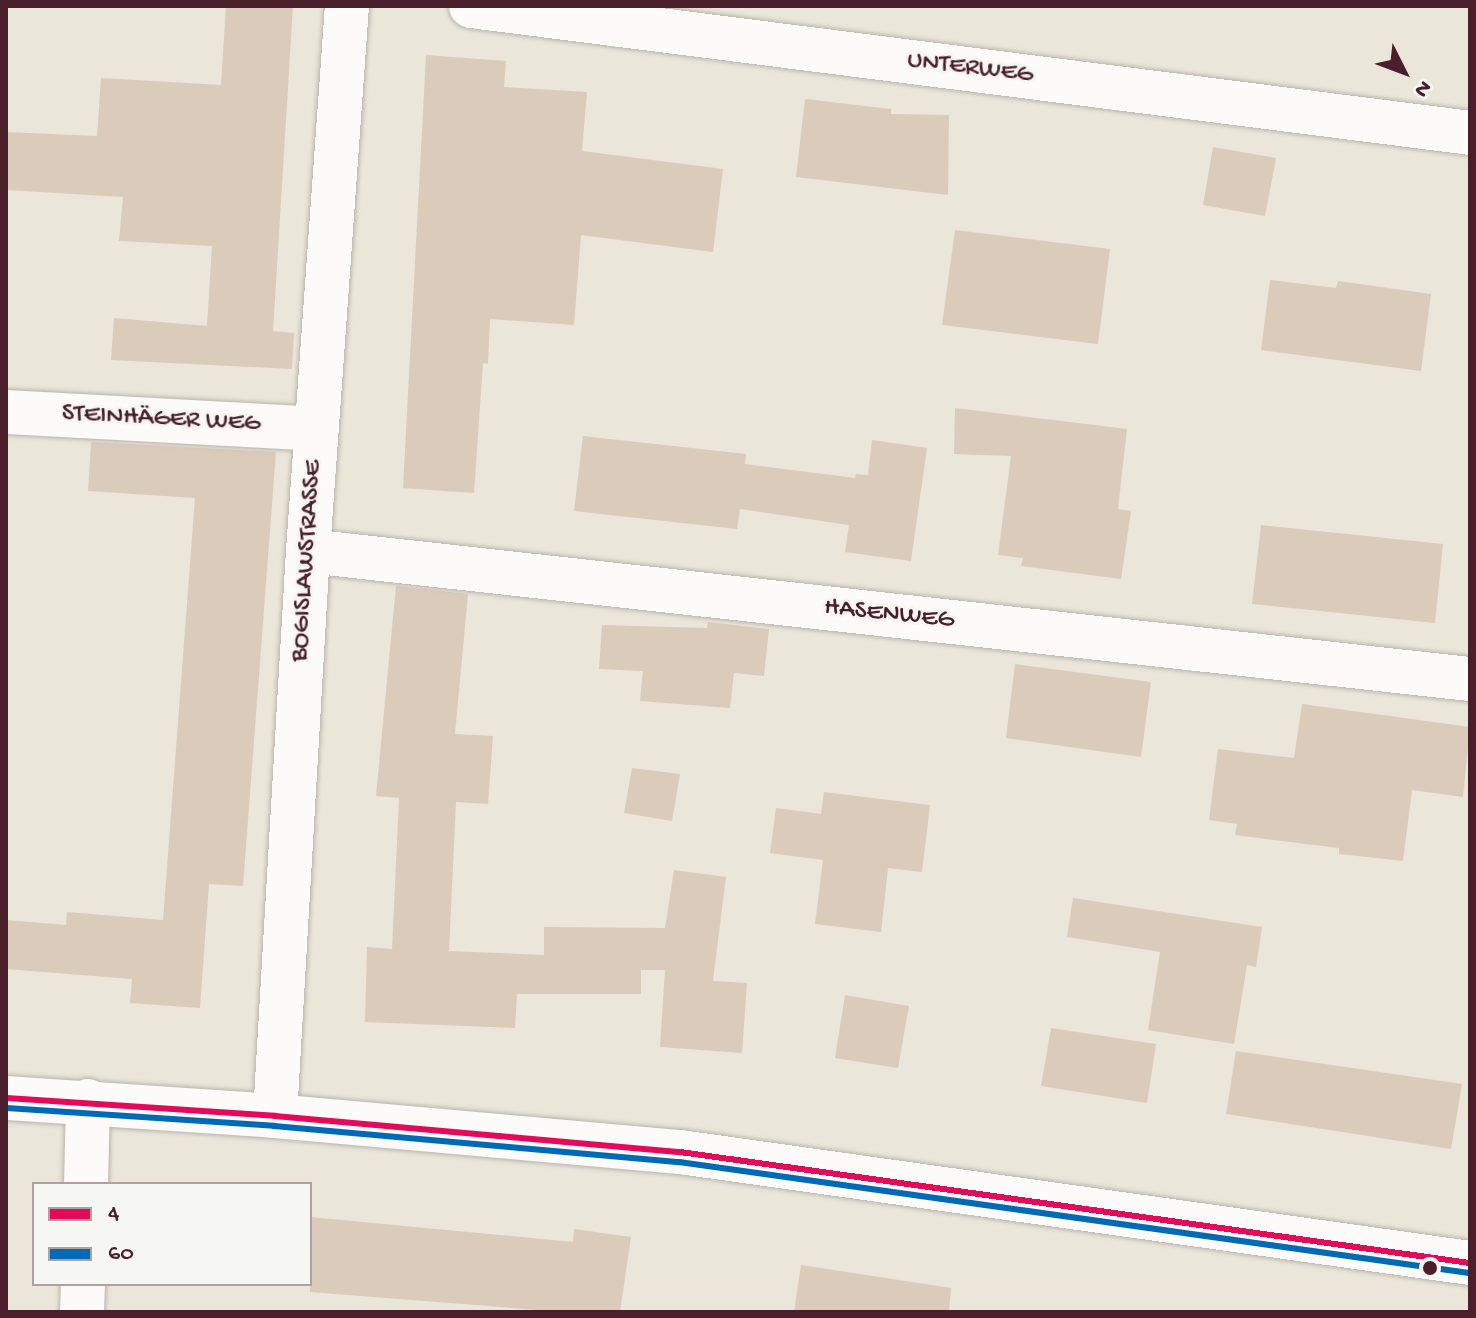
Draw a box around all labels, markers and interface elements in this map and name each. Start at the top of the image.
north arrow [1364,32,1444,112]
street label: UNTERWEG [905,46,1035,92]
text: N [1407,74,1436,102]
street label: STEINHÄGER WEG [61,399,261,441]
street label: BOGISLAWSTRASSE [285,459,331,663]
street label: HASENWEG [823,593,955,637]
legend [32,1182,312,1286]
text: 4 [108,1200,119,1229]
text: 60 [108,1240,134,1269]
unlabelled marker [1422,1260,1438,1276]

